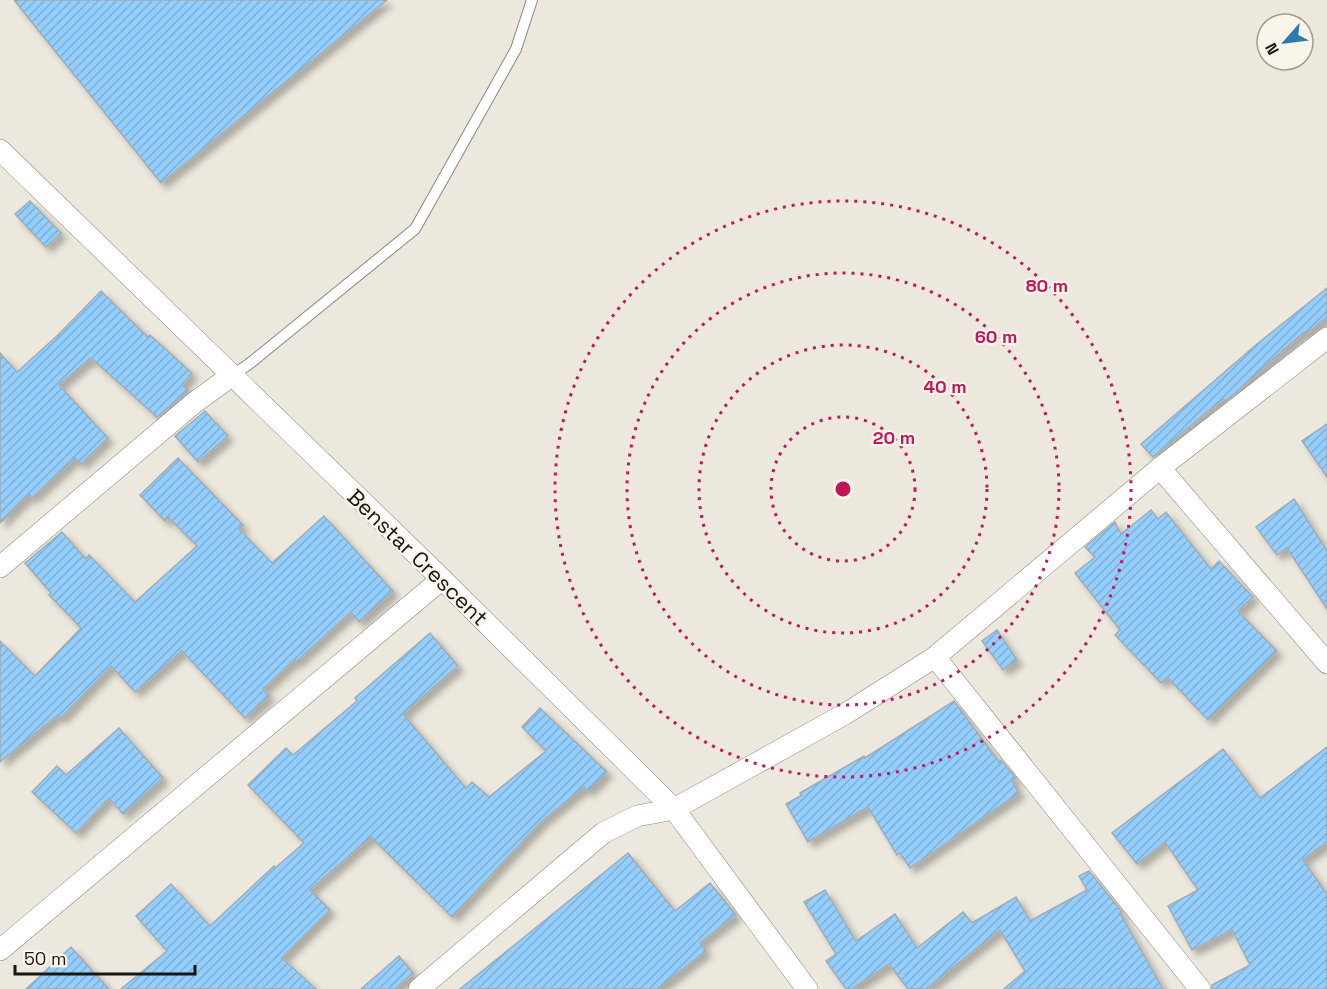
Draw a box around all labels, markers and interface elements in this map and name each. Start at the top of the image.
north arrow [1255,12,1315,72]
text: N [1260,39,1284,58]
text: 80 m [1026,274,1068,297]
text: 60 m [975,325,1017,348]
text: 40 m [923,375,967,398]
text: 20 m [873,426,915,449]
centre of rings [833,479,853,499]
street label: Benstar Crescent [342,483,494,631]
scale bar [15,938,195,976]
text: 50 m [24,947,66,970]

